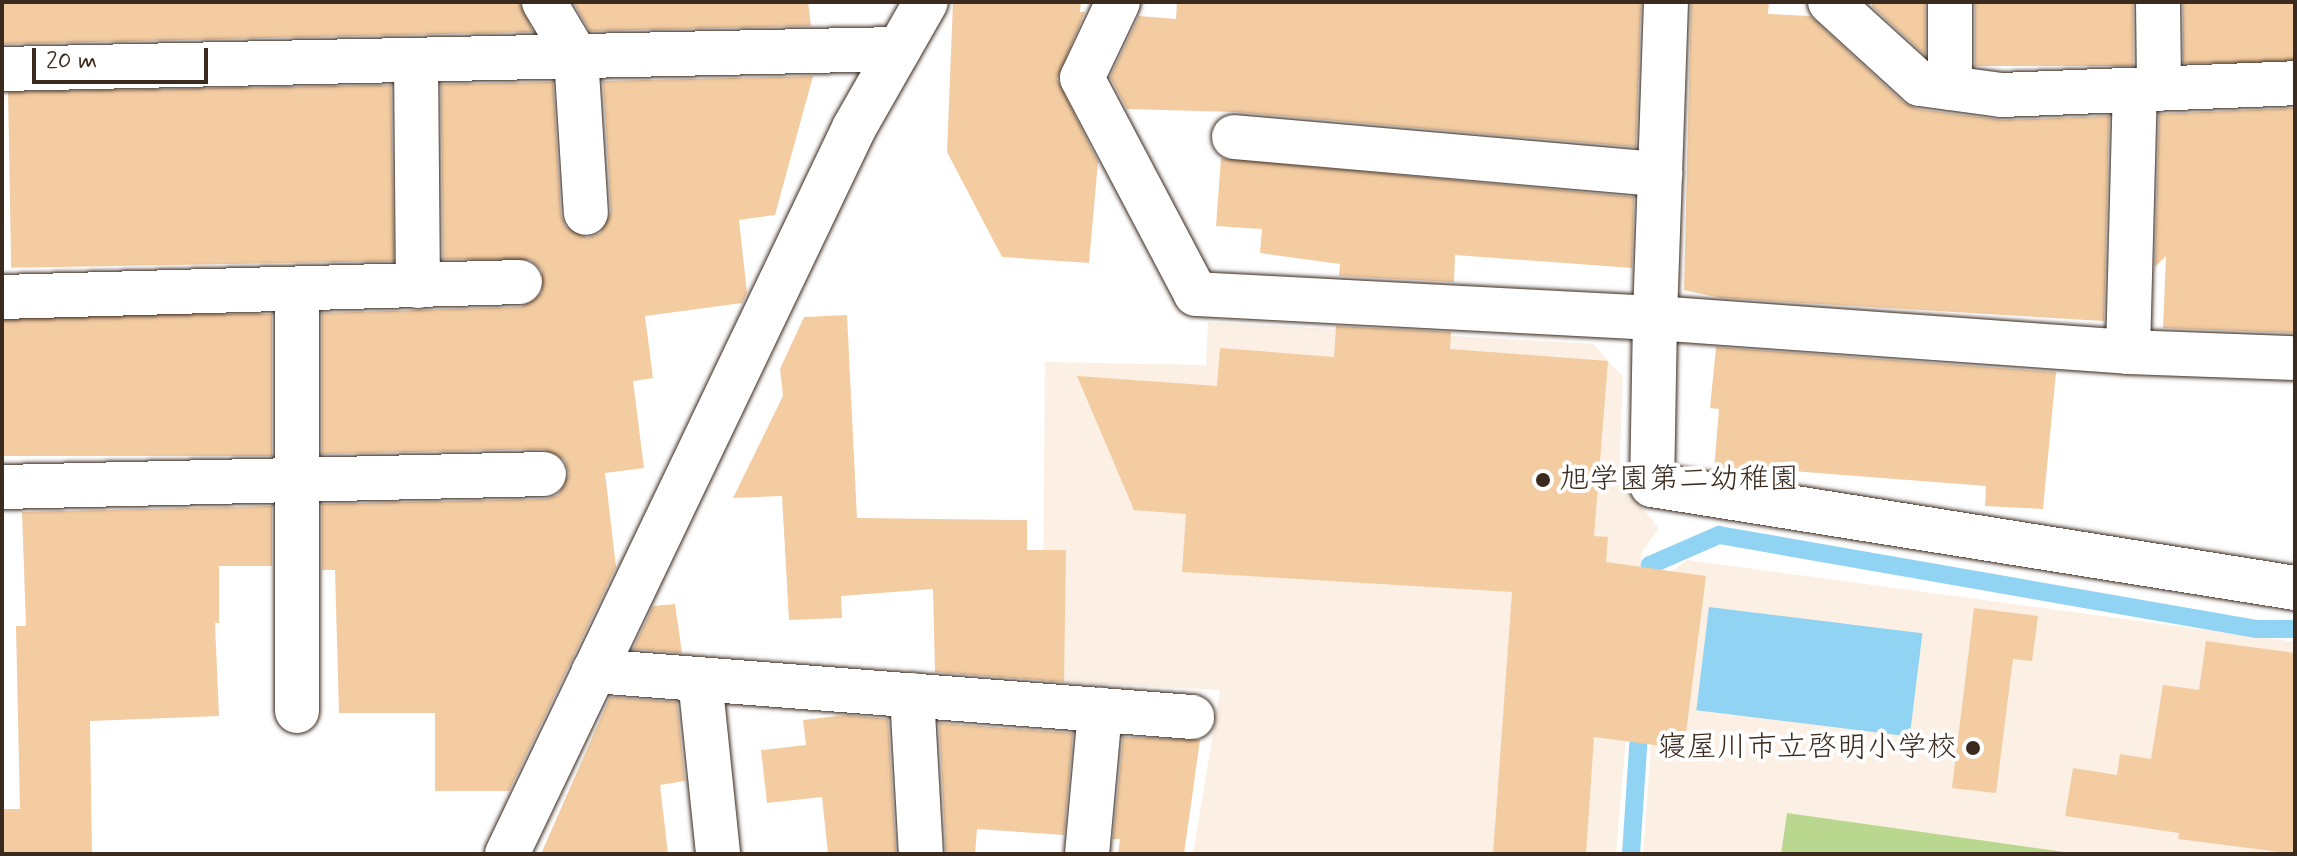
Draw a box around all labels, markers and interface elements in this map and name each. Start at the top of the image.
scale bar [36,32,212,82]
text: 20 m [46,46,97,77]
place label: 旭学園第二幼稚園 [1559,462,1799,498]
marker: 旭学園第二幼稚園 [1534,471,1552,489]
place label: 寝屋川市立啓明小学校 [1657,730,1957,766]
marker: 寝屋川市立啓明小学校 [1964,739,1982,757]

